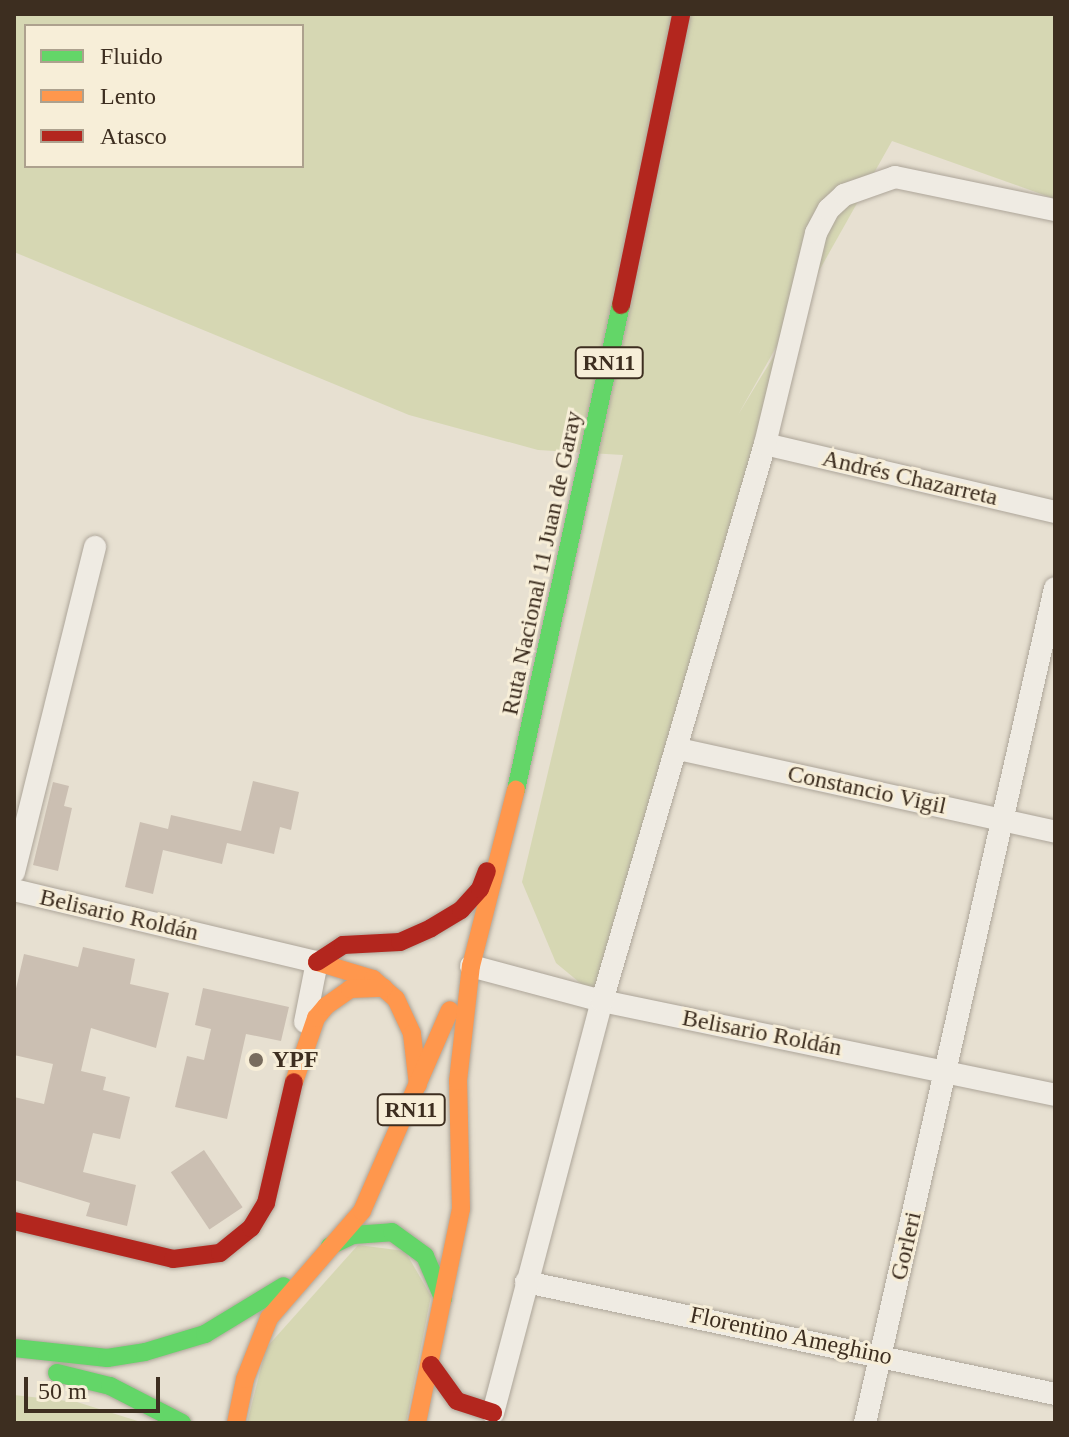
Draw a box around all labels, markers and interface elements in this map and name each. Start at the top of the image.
legend [24,24,304,168]
text: Fluido [100,43,163,69]
text: Lento [100,83,156,109]
text: Atasco [100,123,167,149]
road number: RN11 [573,345,645,381]
street label: Ruta Nacional 11 Juan de Garay [496,408,588,718]
street label: Andrés Chazarreta [819,444,1001,512]
street label: Constancio Vigil [785,759,949,821]
street label: Belisario Roldán [37,883,201,947]
street label: Belisario Roldán [680,1003,844,1063]
place label: YPF [272,1046,319,1074]
marker: YPF [247,1051,265,1069]
road number: RN11 [375,1092,447,1128]
street label: Gorleri [884,1209,928,1283]
street label: Florentino Ameghino [687,1300,895,1372]
scale bar [28,1361,164,1411]
text: 50 m [38,1378,87,1404]

